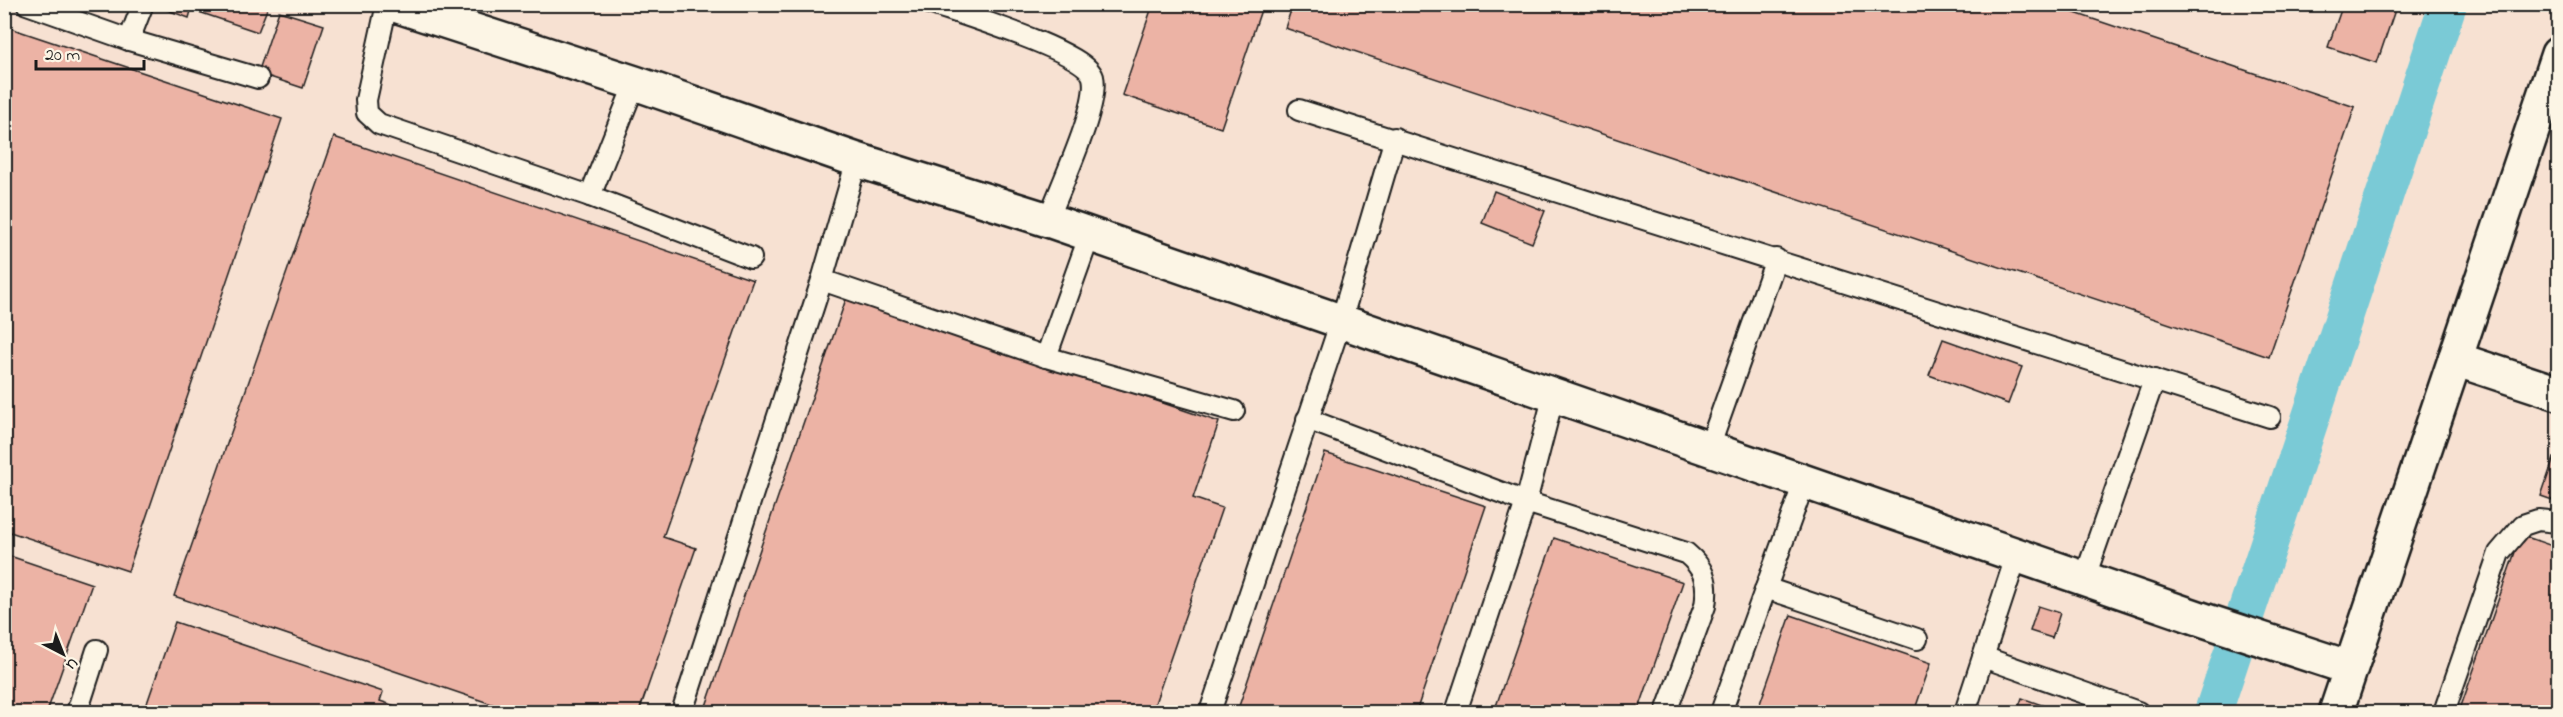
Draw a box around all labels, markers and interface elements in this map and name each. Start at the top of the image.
scale bar [36,33,144,71]
text: 20 m [45,43,80,69]
north arrow [33,624,93,684]
text: U [60,651,83,676]

